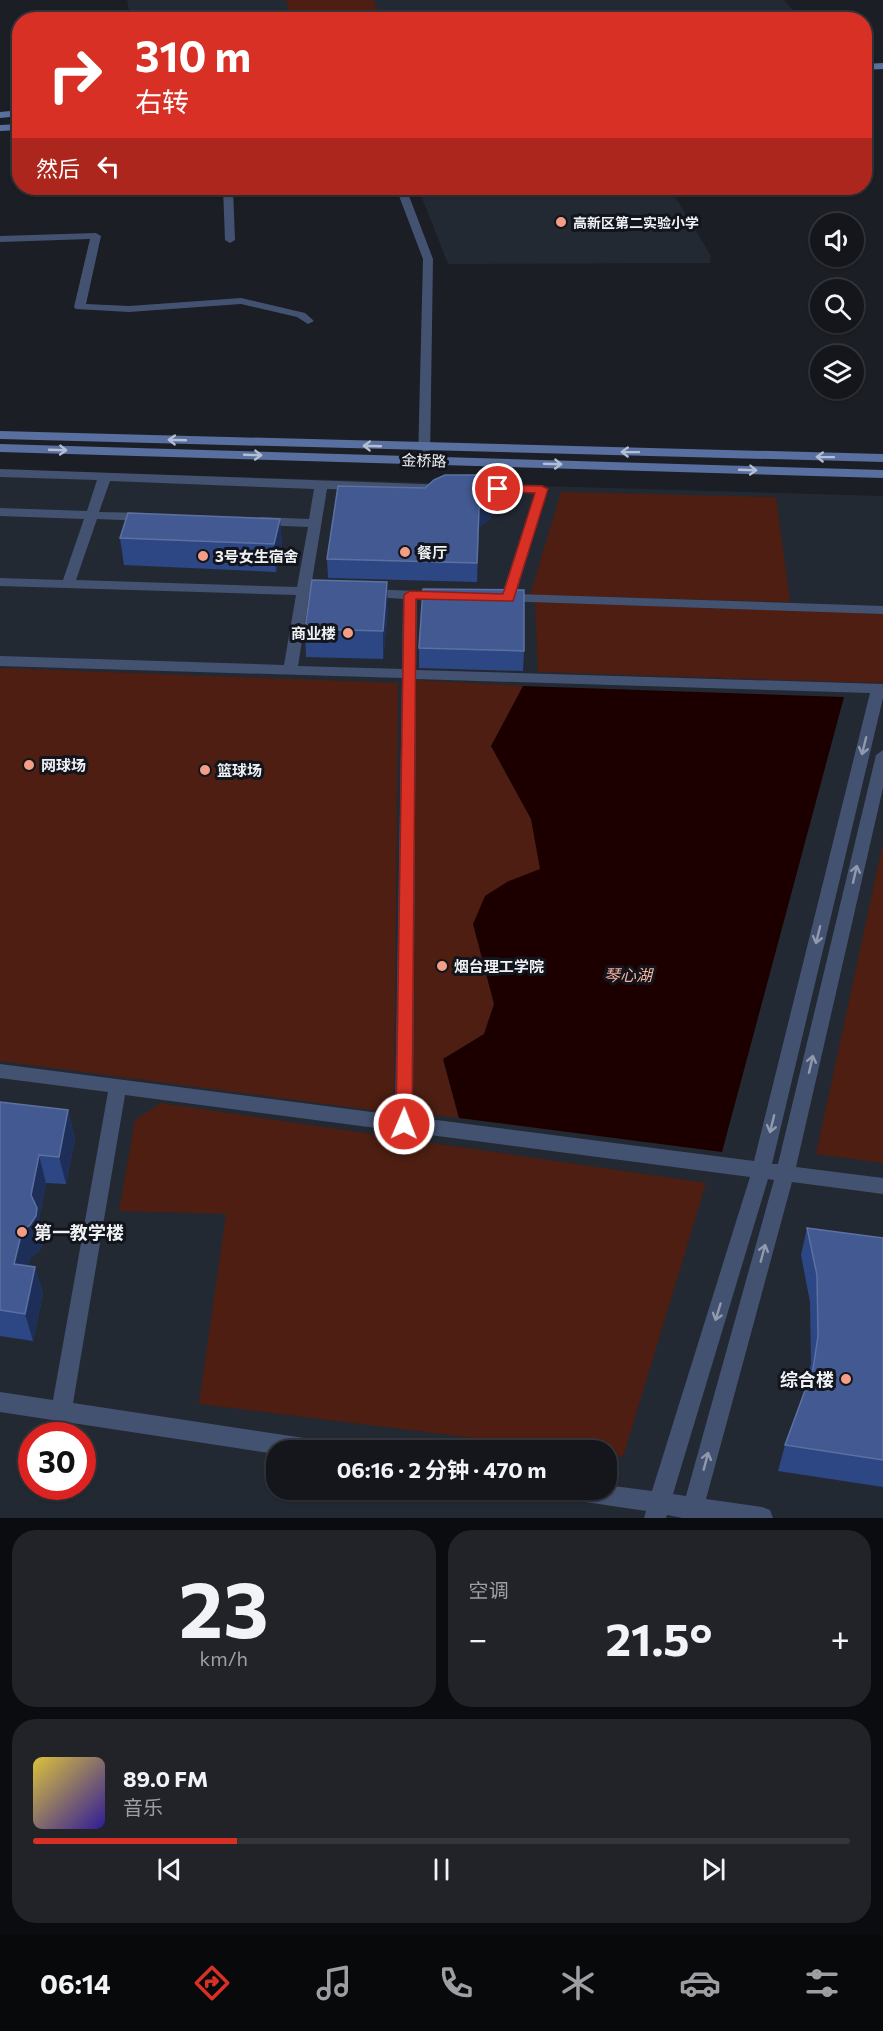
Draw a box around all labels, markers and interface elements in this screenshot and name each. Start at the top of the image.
text: 310 m [135,29,251,81]
icon: right [36,36,114,114]
text: 右转 [135,85,189,118]
icon: left [92,150,125,183]
text: 然后 [36,155,80,182]
map controls [810,213,864,399]
button: sound [810,213,864,267]
place label: 高新区第二实验小学 [573,214,699,231]
marker: 高新区第二实验小学 [554,215,568,229]
button: search [810,279,864,333]
button: layers [810,345,864,399]
one-way arrow [167,434,187,446]
one-way arrow [362,440,382,452]
one-way arrow [48,444,68,455]
one-way arrow [620,447,640,458]
one-way arrow [243,450,263,461]
street label: 金桥路 [401,450,447,470]
one-way arrow [815,451,835,462]
one-way arrow [543,458,563,470]
pin [472,463,523,514]
one-way arrow [738,464,758,475]
icon: arrive [481,472,514,505]
place label: 餐厅 [417,543,447,561]
marker: 餐厅 [398,545,412,559]
place label: 3号女生宿舍 [215,547,299,565]
marker: 3号女生宿舍 [196,549,210,563]
place label: 商业楼 [291,624,336,642]
marker: 商业楼 [341,626,355,640]
one-way arrow [858,736,870,755]
place label: 网球场 [41,756,86,774]
marker: 网球场 [22,758,36,772]
place label: 篮球场 [217,761,262,779]
marker: 篮球场 [198,763,212,777]
one-way arrow [850,865,862,884]
one-way arrow [812,925,824,944]
place label: 烟台理工学院 [454,957,544,975]
marker: 烟台理工学院 [435,959,449,973]
water label: 琴心湖 [604,965,655,984]
one-way arrow [805,1055,817,1074]
position arrow [372,1092,436,1156]
one-way arrow [765,1115,777,1134]
place label: 第一教学楼 [34,1221,124,1243]
marker: 第一教学楼 [15,1225,29,1239]
one-way arrow [758,1244,770,1263]
one-way arrow [712,1302,723,1321]
place label: 综合楼 [780,1368,834,1390]
marker: 综合楼 [839,1372,853,1386]
speed limit sign: 30 [18,1422,96,1500]
one-way arrow [701,1452,712,1471]
text: 06:16 · 2 分钟 · 470 m [337,1456,546,1483]
text: 23 [179,1559,269,1654]
text: 空调 [469,1578,509,1602]
text: 21.5° [605,1610,712,1665]
text: − [469,1617,487,1658]
text: + [831,1617,850,1658]
text: km/h [199,1646,248,1670]
text: 89.0 FM [123,1765,208,1792]
text: 音乐 [123,1795,163,1819]
icon: previous [153,1853,186,1886]
icon: pause [425,1853,458,1886]
icon: next [697,1853,730,1886]
icon: directions [191,1962,233,2004]
icon: music [313,1962,355,2004]
icon: phone [435,1962,477,2004]
icon: climate [557,1962,599,2004]
icon: car [679,1962,721,2004]
icon: filters [801,1962,843,2004]
text: 06:14 [40,1967,111,2000]

